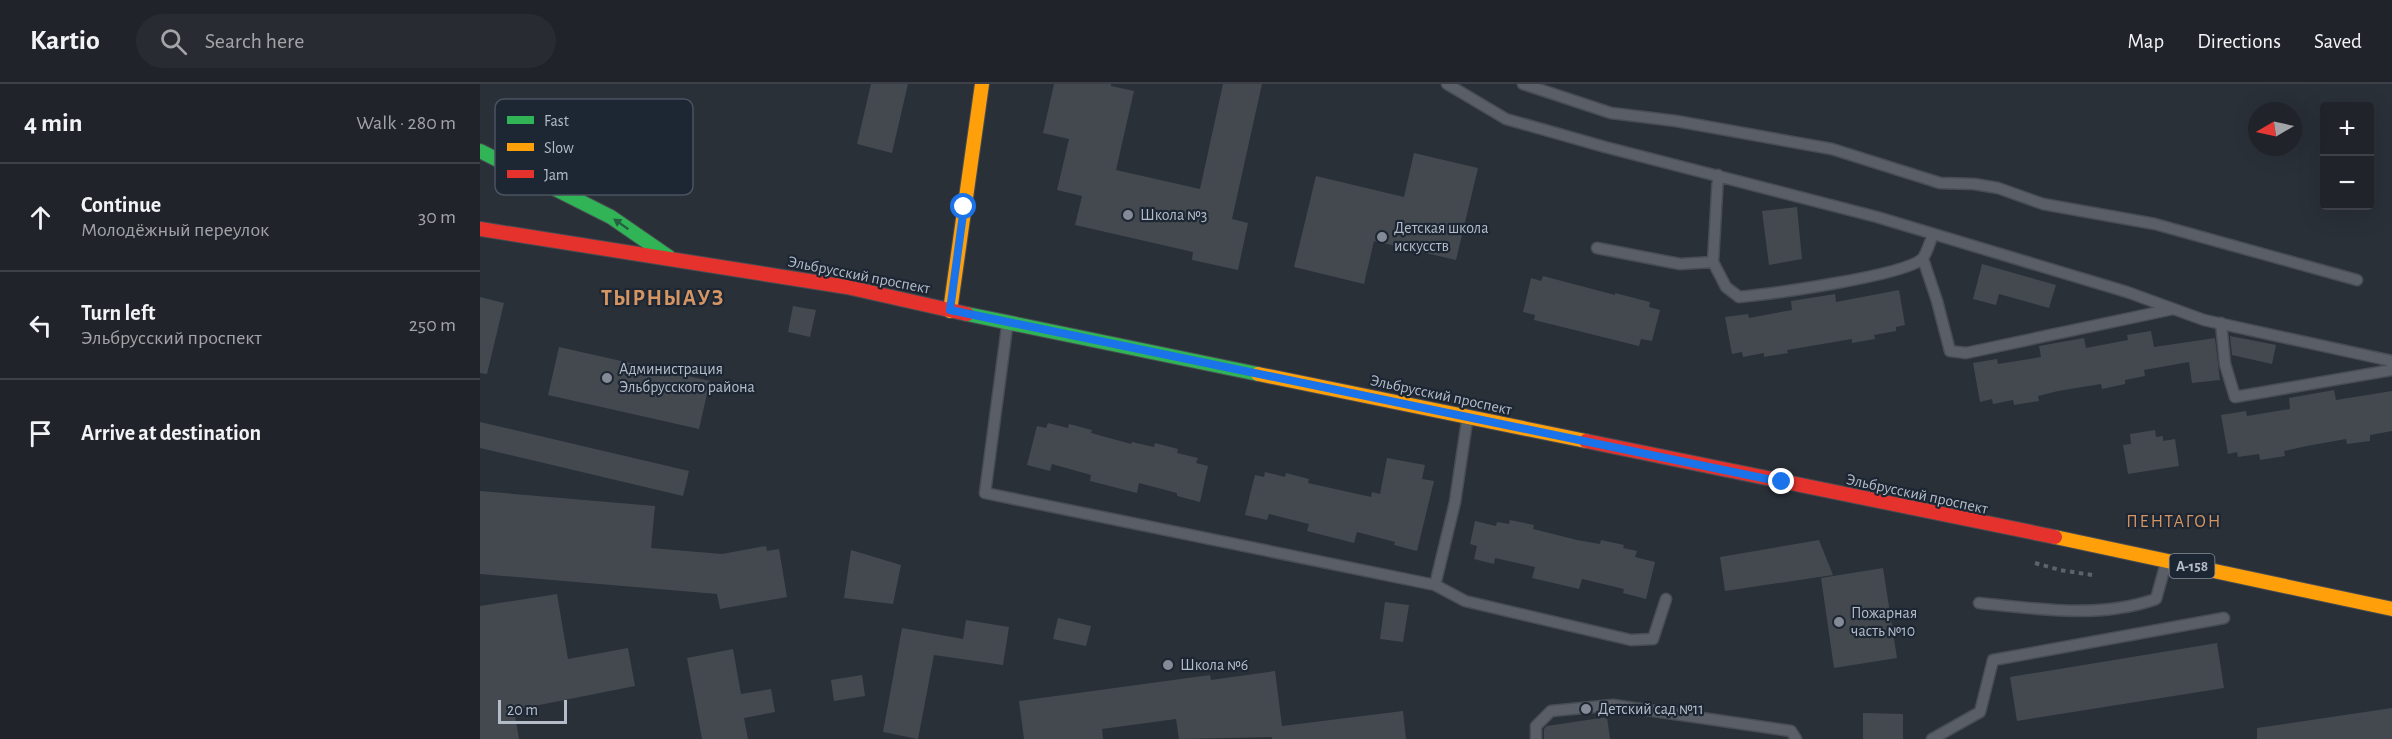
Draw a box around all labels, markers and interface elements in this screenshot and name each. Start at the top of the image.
search box [136,14,556,68]
icon: search [157,25,190,58]
text: Kartio [30,27,100,55]
text: Search here [205,30,304,52]
text: Map [2128,31,2164,52]
text: Directions [2197,31,2281,52]
text: Saved [2314,31,2362,52]
legend [495,99,693,195]
north arrow [2248,102,2302,156]
map controls [2320,102,2374,210]
button: + [2320,102,2374,156]
text: 4 min [24,110,83,136]
text: Walk · 280 m [356,113,456,133]
text: Fast [544,113,569,129]
text: Slow [544,140,574,156]
button: − [2320,156,2374,210]
text: Jam [544,167,569,183]
route start [950,193,976,219]
text: Continue [81,194,161,216]
icon: ahead [24,201,57,234]
text: 30 m [418,207,456,227]
place label: Школа №3 [1140,207,1207,223]
marker: Школа №3 [1121,208,1135,222]
one-way arrow [613,219,629,230]
text: Молодёжный переулок [81,220,269,240]
place label: Детская школа искусств [1394,220,1489,255]
marker: Детская школа искусств [1375,230,1389,244]
street label: Эльбрусский проспект [786,253,932,298]
district label: ТЫРНЫАУЗ [601,287,725,309]
text: Turn left [81,302,155,324]
icon: left [24,309,57,342]
text: 250 m [409,315,456,335]
text: Эльбрусский проспект [81,328,262,348]
place label: Администрация Эльбрусского района [619,361,755,396]
marker: Администрация Эльбрусского района [600,371,614,385]
street label: Эльбрусский проспект [1368,372,1514,419]
icon: arrive [24,417,57,450]
text: Arrive at destination [81,422,261,444]
route end [1768,468,1794,494]
street label: Эльбрусский проспект [1844,471,1990,518]
district label: ПЕНТАГОН [2126,513,2222,531]
road number: А-158 [2170,554,2214,578]
place label: Пожарная часть №10 [1851,605,1917,639]
marker: Пожарная часть №10 [1832,615,1846,629]
place label: Школа №6 [1180,657,1248,673]
marker: Школа №6 [1161,658,1175,672]
scale bar [498,697,567,724]
place label: Детский сад №11 [1598,701,1704,717]
text: 20 m [507,702,538,718]
marker: Детский сад №11 [1579,702,1593,716]

